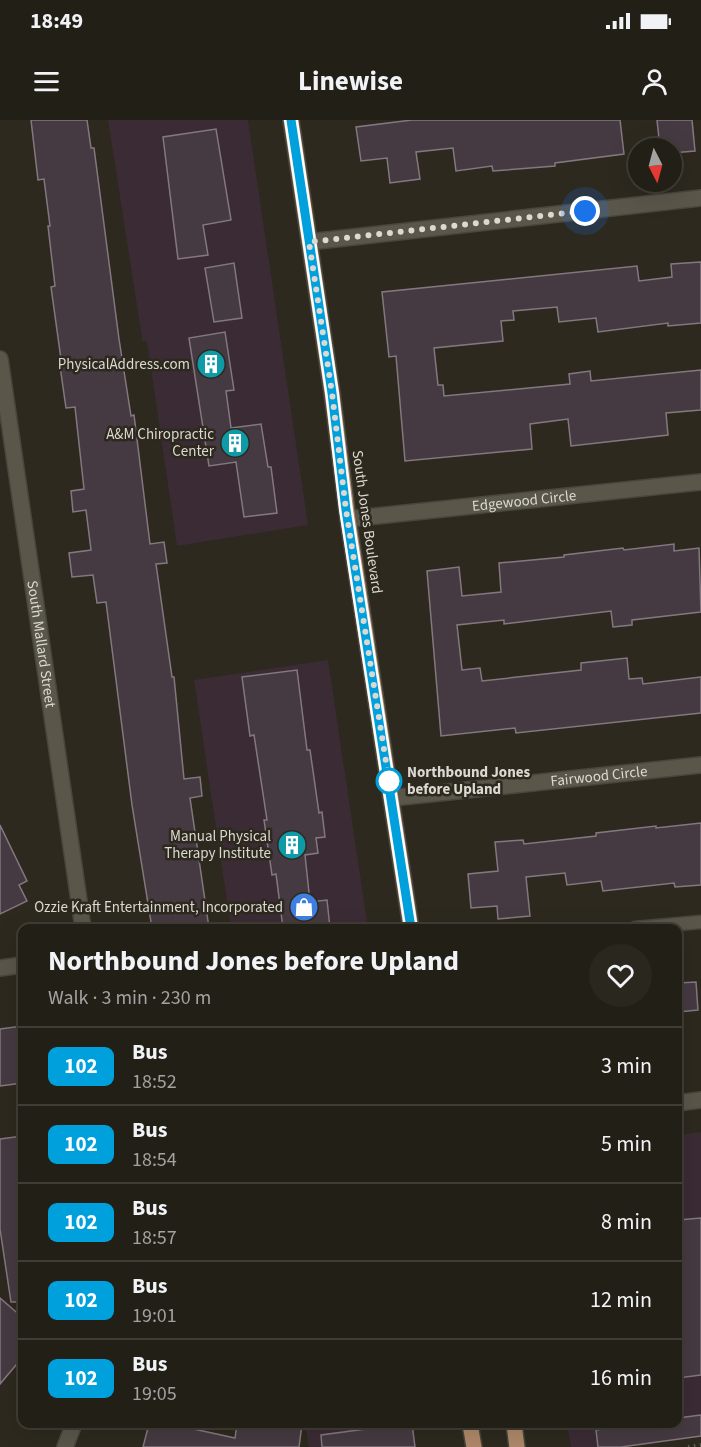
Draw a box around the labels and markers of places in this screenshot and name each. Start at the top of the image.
building icon: PhysicalAddress.com [195,348,227,380]
place label: PhysicalAddress.com [58,354,190,375]
place label: A&M Chiropractic Center [106,424,215,462]
building icon: A&M Chiropractic Center [219,427,251,459]
place label: Northbound Jones before Upland [407,762,531,800]
marker: Northbound Jones before Upland [376,768,402,794]
place label: Manual Physical Therapy Institute [164,826,271,864]
building icon: Manual Physical Therapy Institute [276,829,308,861]
shop icon: Ozzie Kraft Entertainment, Incorporated [288,891,320,923]
place label: Ozzie Kraft Entertainment, Incorporated [34,897,283,918]

